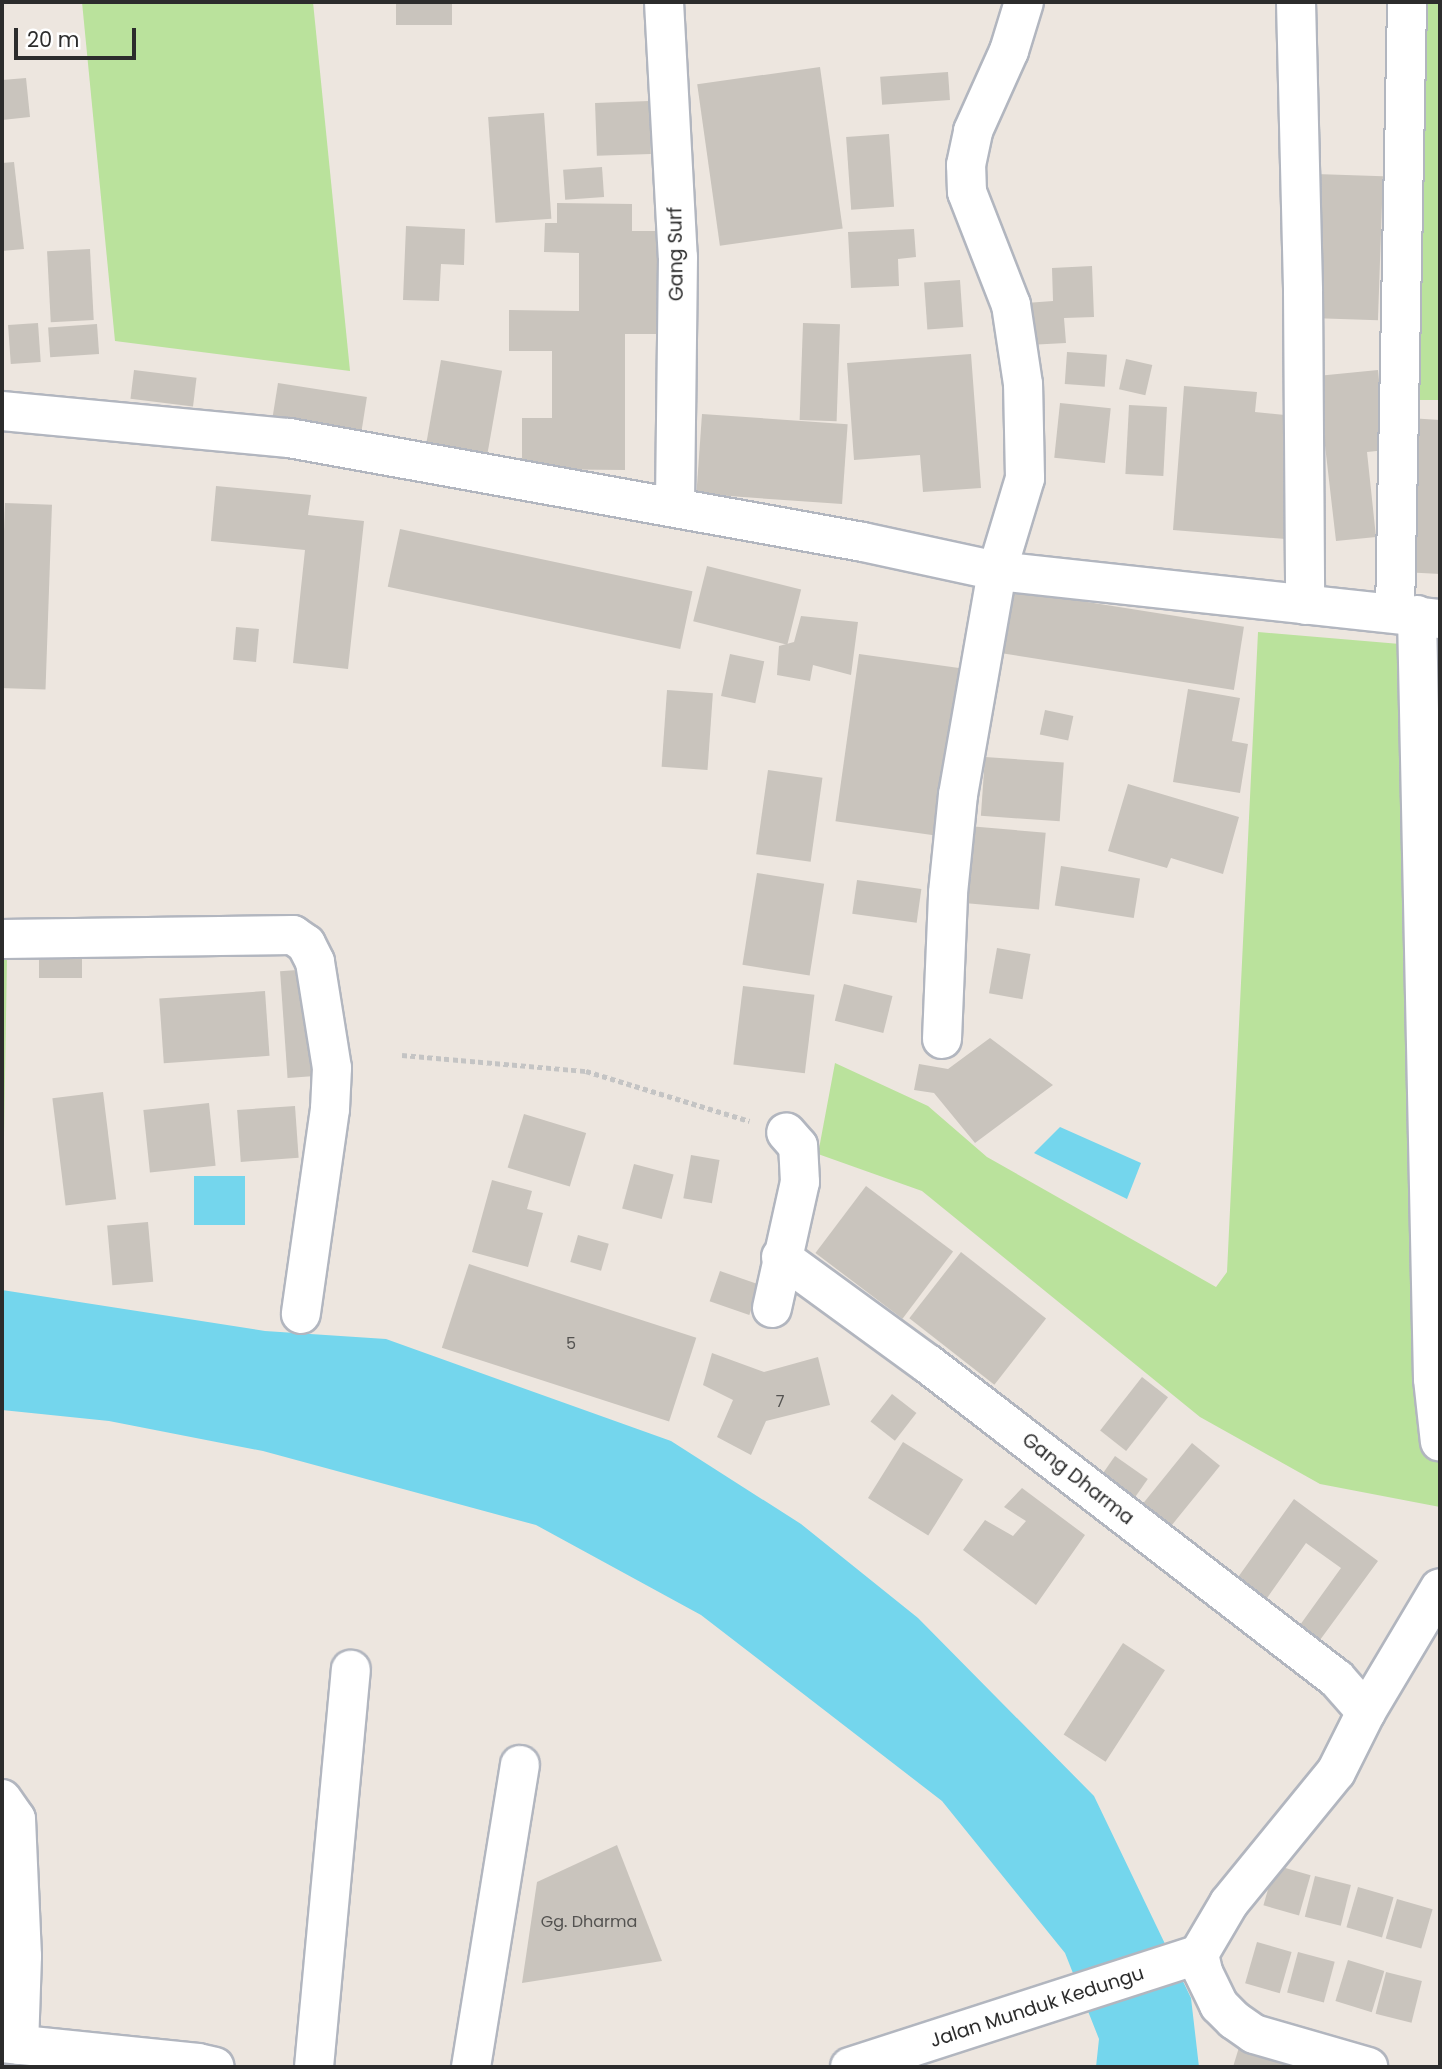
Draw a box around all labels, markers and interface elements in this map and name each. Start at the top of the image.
scale bar [18,14,140,58]
text: 20 m [27,25,80,54]
street label: Gang Surf [664,207,688,301]
house number: 5 [566,1334,576,1354]
house number: 7 [776,1392,784,1412]
street label: Gang Dharma [1018,1428,1138,1530]
house number: Gg. Dharma [541,1912,637,1932]
street label: Jalan Munduk Kedungu [927,1962,1147,2052]

